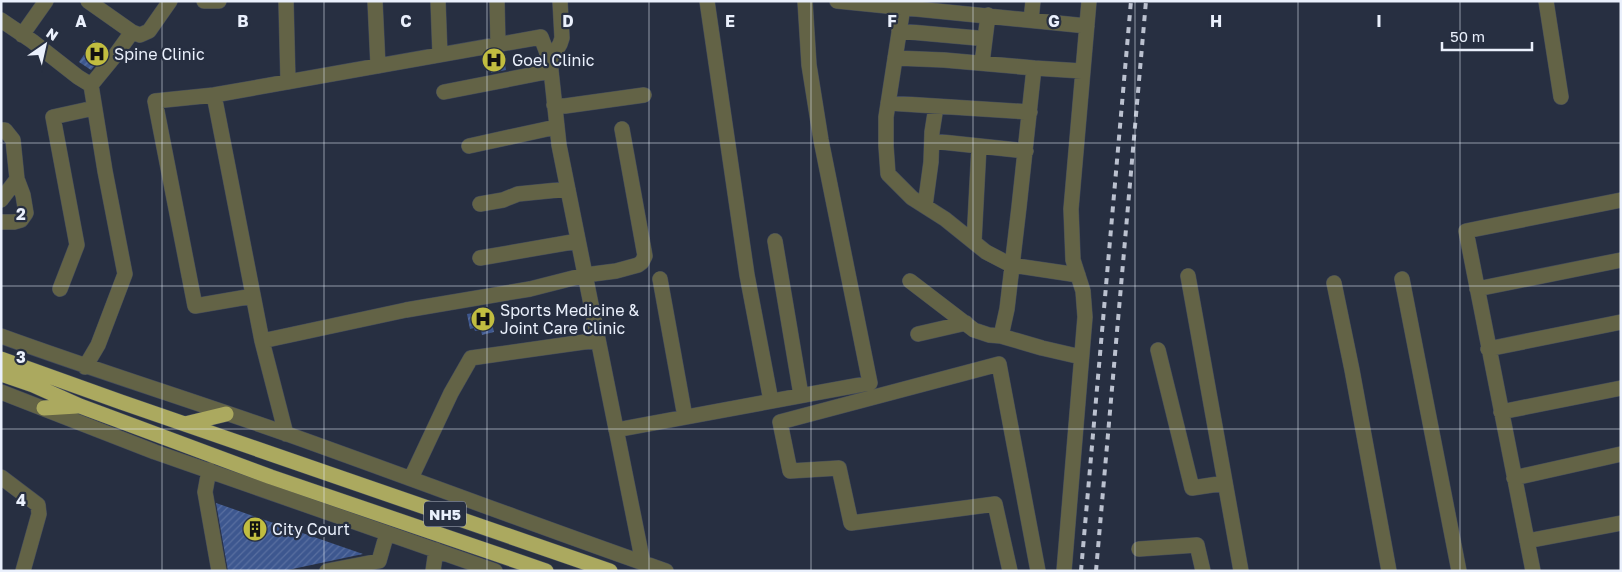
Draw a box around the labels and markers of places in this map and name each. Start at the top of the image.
hospital icon: Spine Clinic [84,41,110,67]
place label: Spine Clinic [114,44,205,64]
hospital icon: Goel Clinic [481,47,507,73]
place label: Goel Clinic [512,50,595,70]
place label: Sports Medicine & Joint Care Clinic [500,300,639,338]
hospital icon: Sports Medicine & Joint Care Clinic [470,306,496,332]
building icon: City Court [242,516,268,542]
place label: City Court [272,519,350,539]

